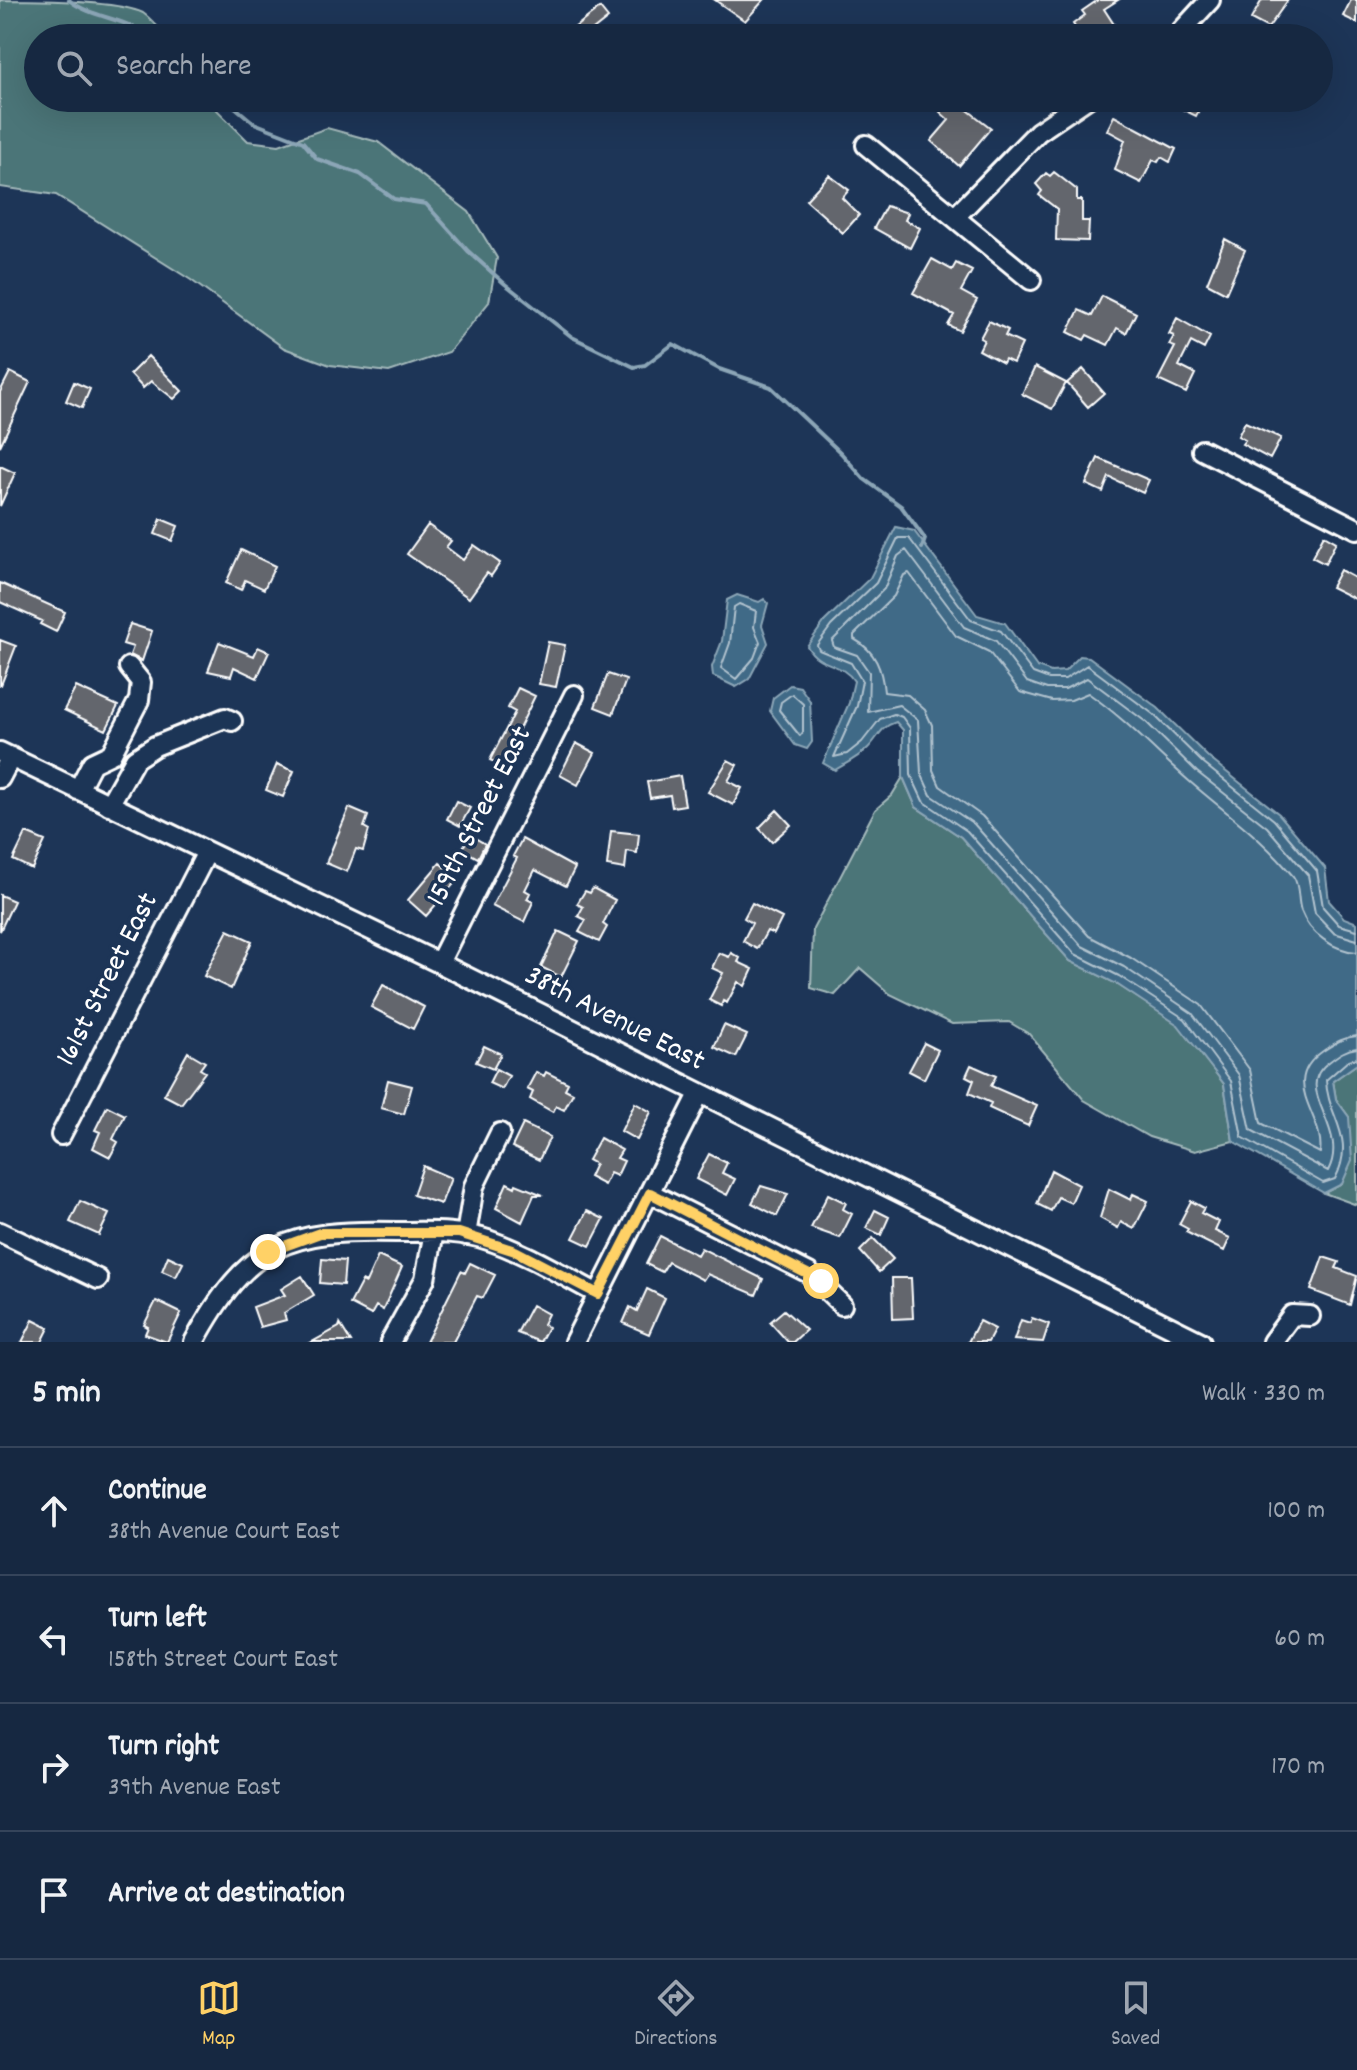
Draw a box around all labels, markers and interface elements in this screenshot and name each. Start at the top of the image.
search box [24,24,1333,112]
icon: search [52,46,96,90]
text: Search here [116,47,252,90]
street label: 159th Street East [417,719,545,915]
street label: 161st Street East [47,886,171,1074]
street label: 38th Avenue East [516,956,712,1084]
route end [250,1234,286,1270]
route start [803,1263,839,1299]
text: 5 min [32,1370,101,1419]
text: Walk · 330 m [1202,1376,1325,1413]
text: Continue [108,1471,207,1514]
icon: ahead [32,1489,76,1533]
text: 100 m [1267,1493,1325,1530]
text: 38th Avenue Court East [108,1514,340,1551]
text: Turn left [108,1599,207,1642]
icon: left [32,1617,76,1661]
text: 60 m [1274,1621,1325,1658]
text: 158th Street Court East [108,1642,338,1679]
text: Turn right [108,1727,219,1770]
icon: right [32,1745,76,1789]
text: 170 m [1271,1749,1325,1786]
text: 39th Avenue East [108,1770,281,1807]
icon: arrive [32,1873,76,1917]
text: Arrive at destination [108,1874,345,1917]
tab: Map [197,1976,241,2055]
tab: Directions [634,1976,718,2055]
tab: Saved [1111,1976,1160,2055]

